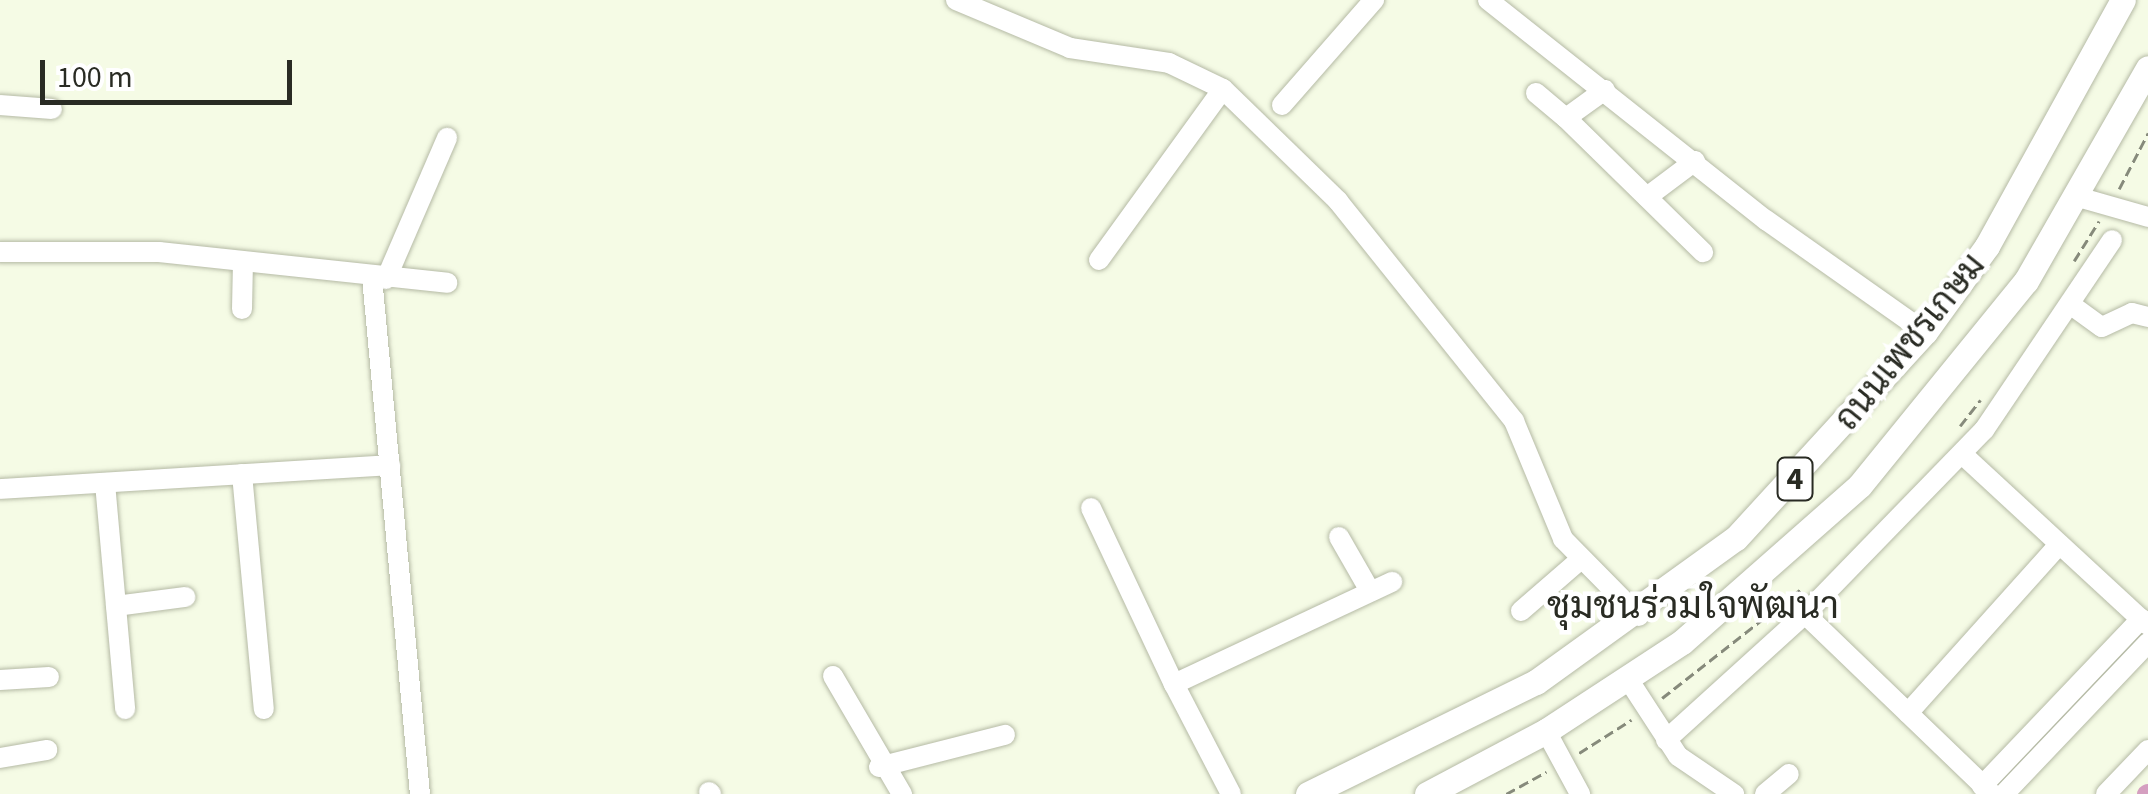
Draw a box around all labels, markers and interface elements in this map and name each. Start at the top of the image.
scale bar [45,40,298,102]
text: 100 m [57,56,133,99]
street label: ถนนเพชรเกษม [1826,245,1994,439]
road number: 4 [1775,452,1815,506]
district label: ชุมชนร่วมใจพัฒนา [1547,584,1839,630]

